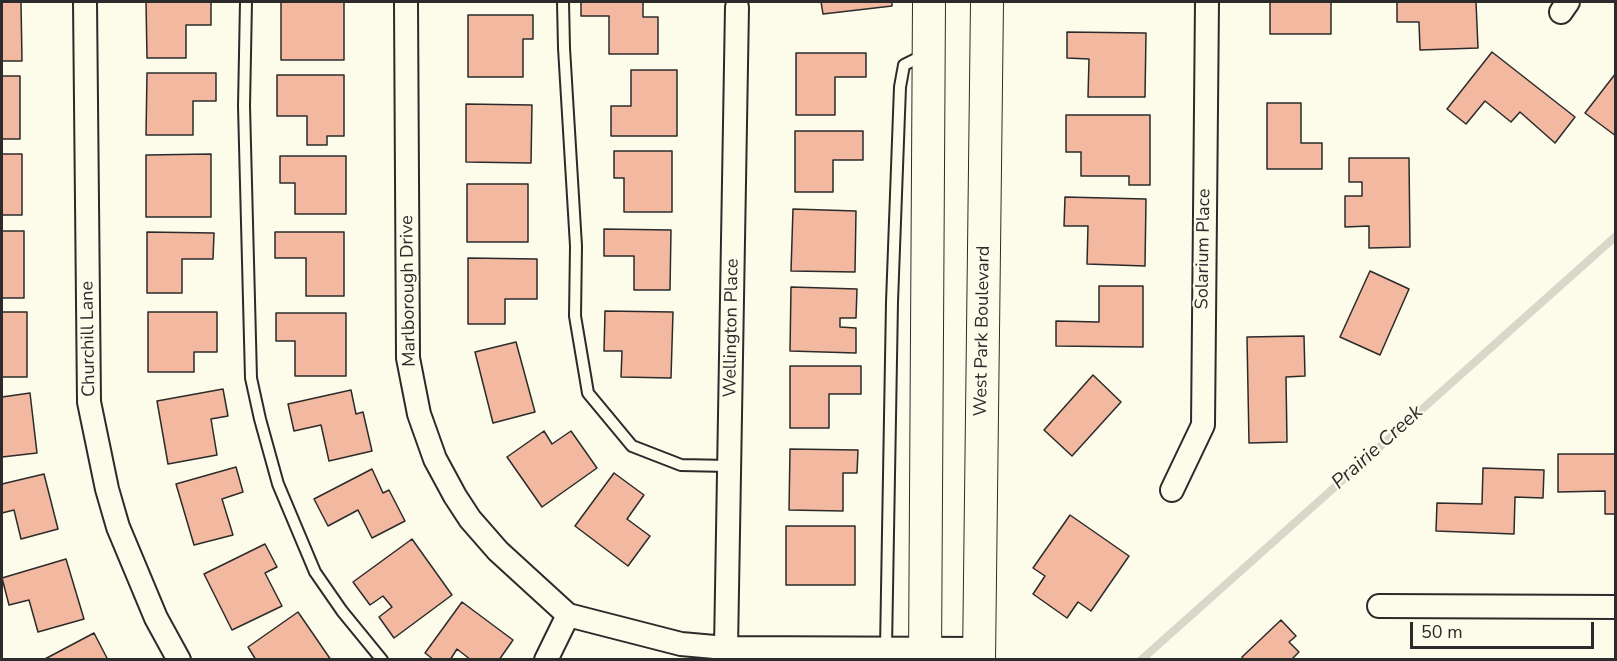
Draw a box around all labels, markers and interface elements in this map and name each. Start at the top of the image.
street label: Solarium Place [1192,188,1216,310]
street label: Marlborough Drive [397,215,421,367]
street label: West Park Boulevard [971,245,995,417]
street label: Wellington Place [720,258,744,398]
street label: Churchill Lane [77,281,101,397]
water label: Prairie Creek [1328,401,1428,495]
scale bar [1413,610,1598,648]
text: 50 m [1421,620,1463,644]

